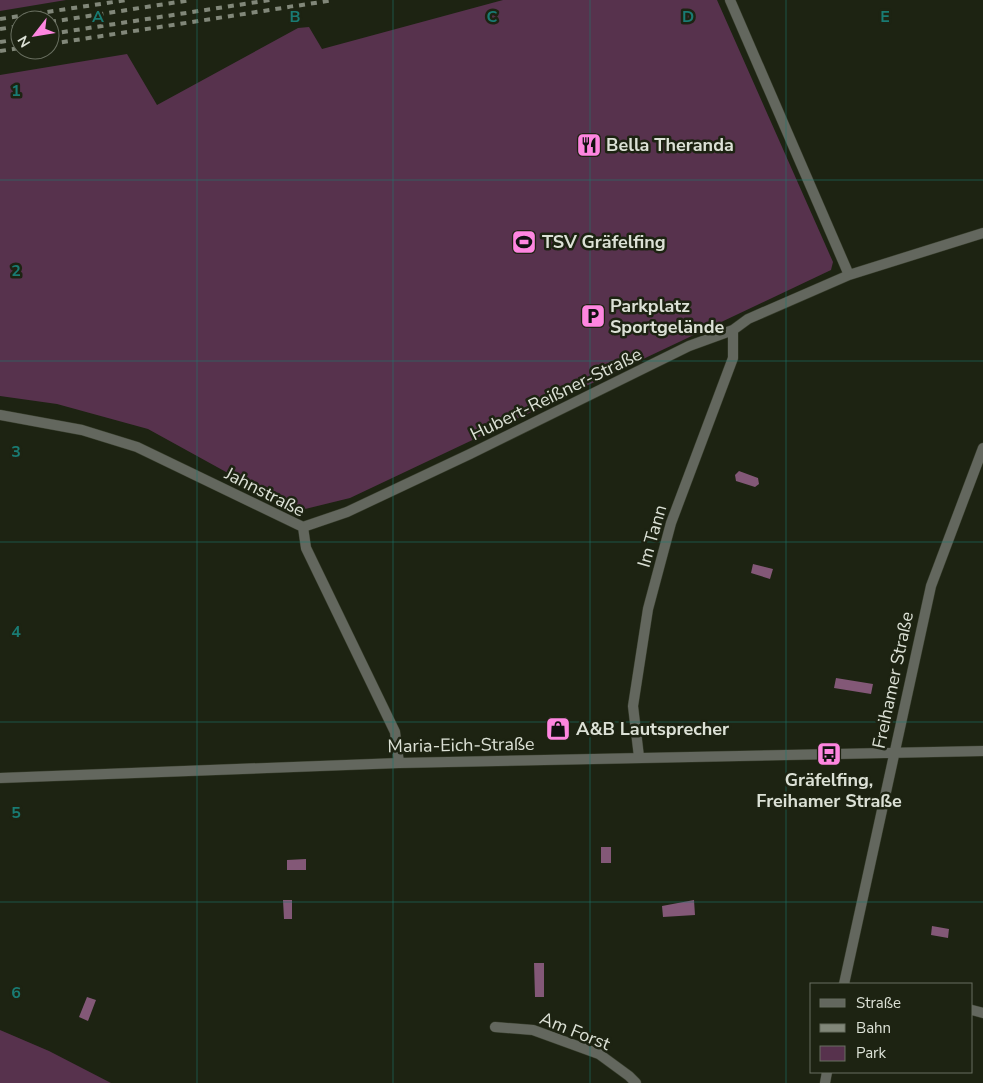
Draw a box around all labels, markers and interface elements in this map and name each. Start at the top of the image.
text: A [92,6,104,28]
text: B [289,6,301,28]
text: C [487,6,498,28]
text: D [682,6,694,28]
text: E [880,6,890,28]
north arrow [10,10,60,60]
text: N [13,32,35,51]
text: 1 [11,80,21,102]
restaurant icon: Bella Theranda [576,132,602,158]
place label: Bella Theranda [606,133,734,157]
sports icon: TSV Gräfelfing [511,229,537,255]
place label: TSV Gräfelfing [542,230,666,254]
text: 2 [11,260,21,282]
place label: Parkplatz Sportgelände [610,294,724,339]
parking icon: Parkplatz Sportgelände [580,303,606,329]
street label: Hubert-Reißner-Straße [466,342,646,446]
text: 3 [11,441,21,463]
street label: Jahnstraße [220,461,309,522]
street label: Im Tann [632,502,672,570]
street label: Freihamer Straße [867,609,919,751]
text: 4 [11,621,21,643]
shop icon: A&B Lautsprecher [545,716,571,742]
place label: A&B Lautsprecher [576,717,729,741]
street label: Maria-Eich-Straße [387,732,535,758]
bus stop icon: Gräfelfing, Freihamer Straße [816,741,842,767]
place label: Gräfelfing, Freihamer Straße [756,768,902,813]
text: 5 [11,802,21,824]
text: 6 [11,982,21,1004]
legend [810,983,973,1073]
text: Straße [856,993,901,1013]
street label: Am Forst [536,1006,614,1056]
text: Bahn [856,1018,891,1038]
text: Park [856,1043,886,1063]

